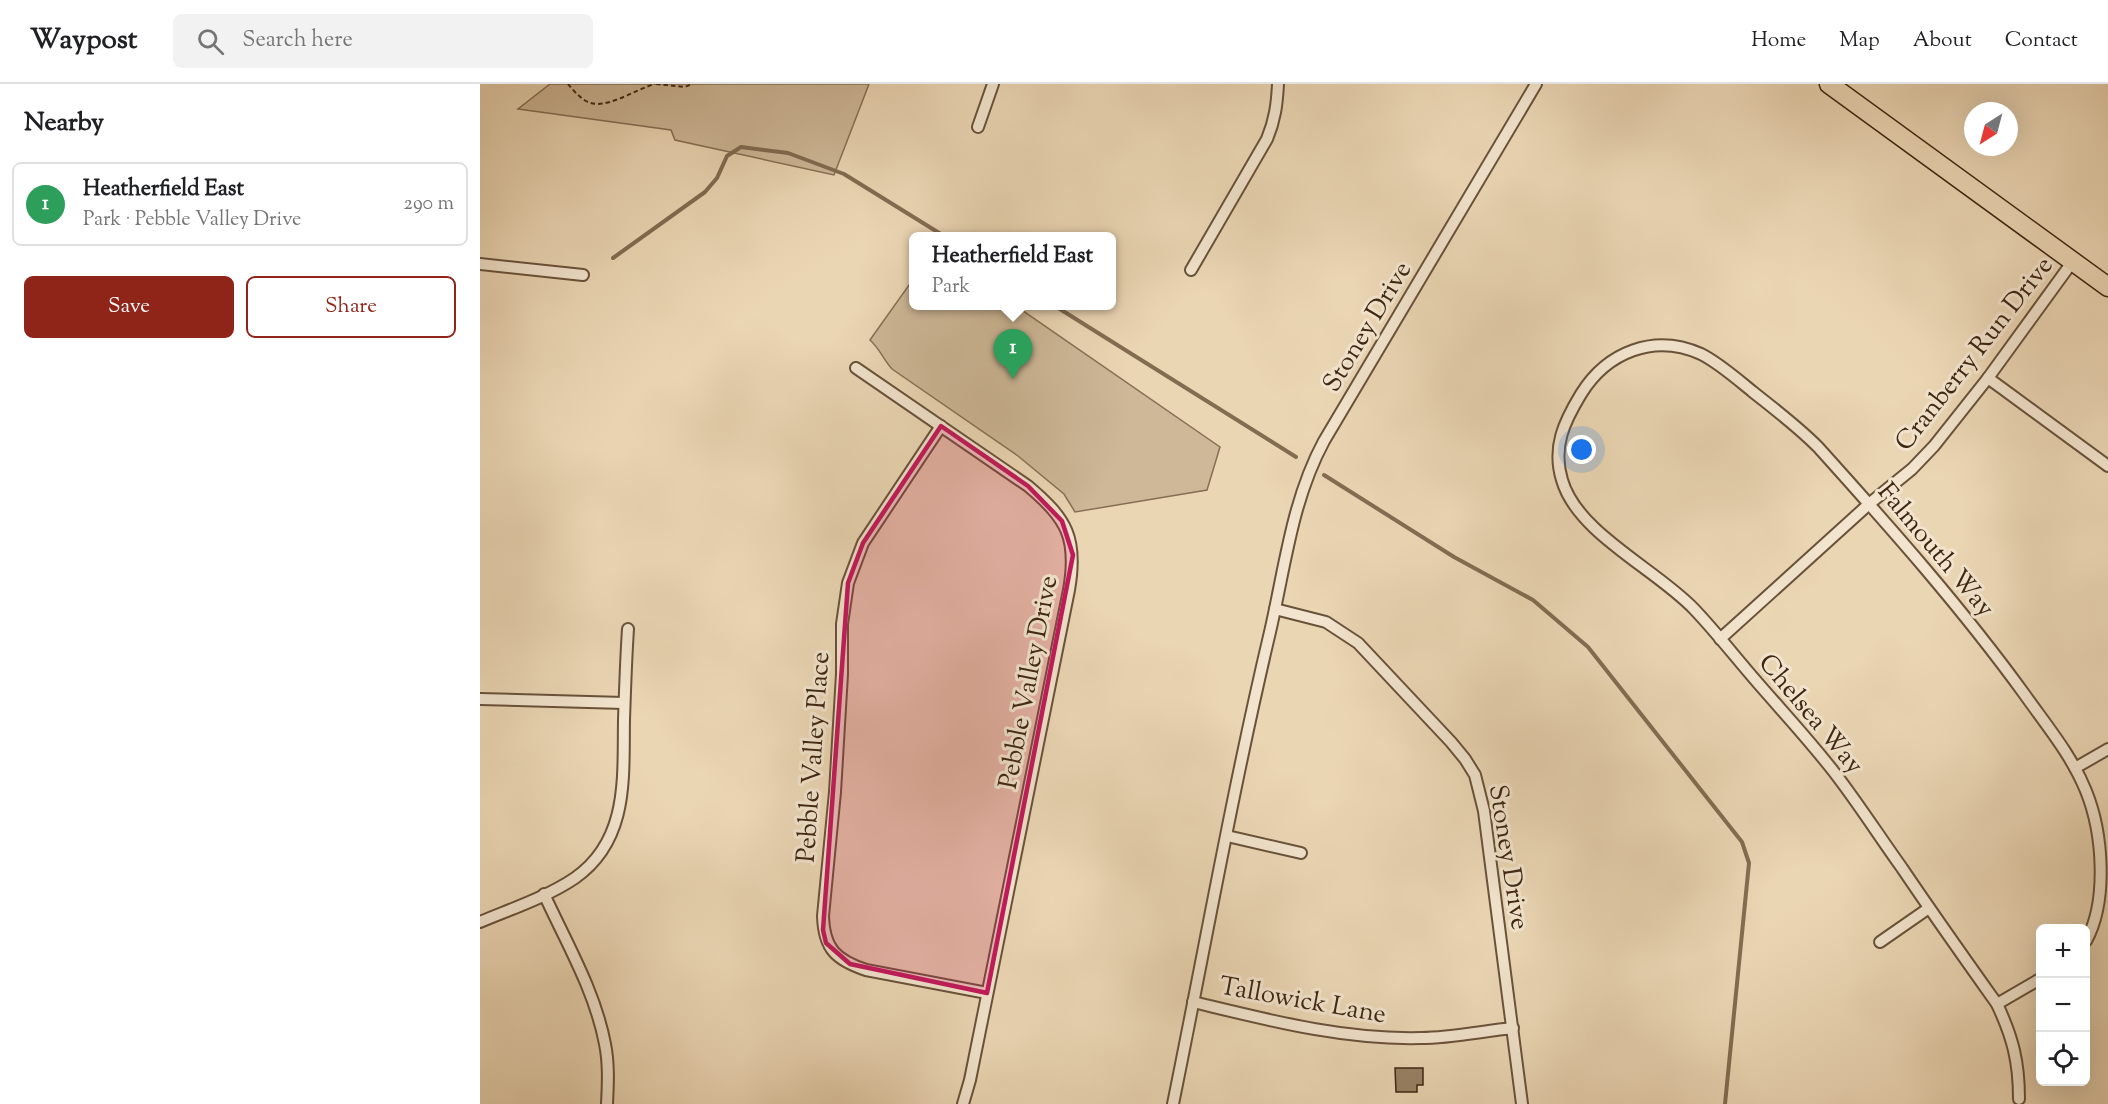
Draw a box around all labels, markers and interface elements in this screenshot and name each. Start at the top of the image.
search box [173,14,593,68]
text: Waypost [30,21,137,61]
icon: search [194,25,227,58]
text: Search here [242,25,353,57]
text: Home [1751,26,1806,56]
text: Map [1839,26,1880,56]
text: About [1913,26,1972,56]
text: Contact [2005,26,2078,56]
north arrow [1964,102,2018,156]
text: Nearby [24,105,104,142]
text: Heatherfield East [83,174,244,206]
text: 1 [42,190,49,219]
text: 290 m [404,190,454,219]
text: Park · Pebble Valley Drive [83,206,301,235]
popup [909,232,1116,310]
text: Heatherfield East [932,241,1093,273]
street label: Cranberry Run Drive [1887,249,2063,460]
street label: Stoney Drive [1315,255,1422,400]
text: Park [932,273,970,302]
button: Save [24,276,234,338]
button: Share [246,276,456,338]
pin: 1 [994,330,1032,379]
your location [1567,435,1596,464]
street label: Falmouth Way [1868,475,2002,626]
street label: Pebble Valley Drive [991,573,1068,792]
street label: Chelsea Way [1749,646,1872,783]
street label: Pebble Valley Place [789,650,840,864]
street label: Stoney Drive [1478,782,1537,933]
map controls [2036,924,2090,1086]
button: + [2036,924,2090,978]
street label: Tallowick Lane [1216,969,1389,1034]
button: − [2036,978,2090,1032]
button: locate [2036,1032,2090,1086]

